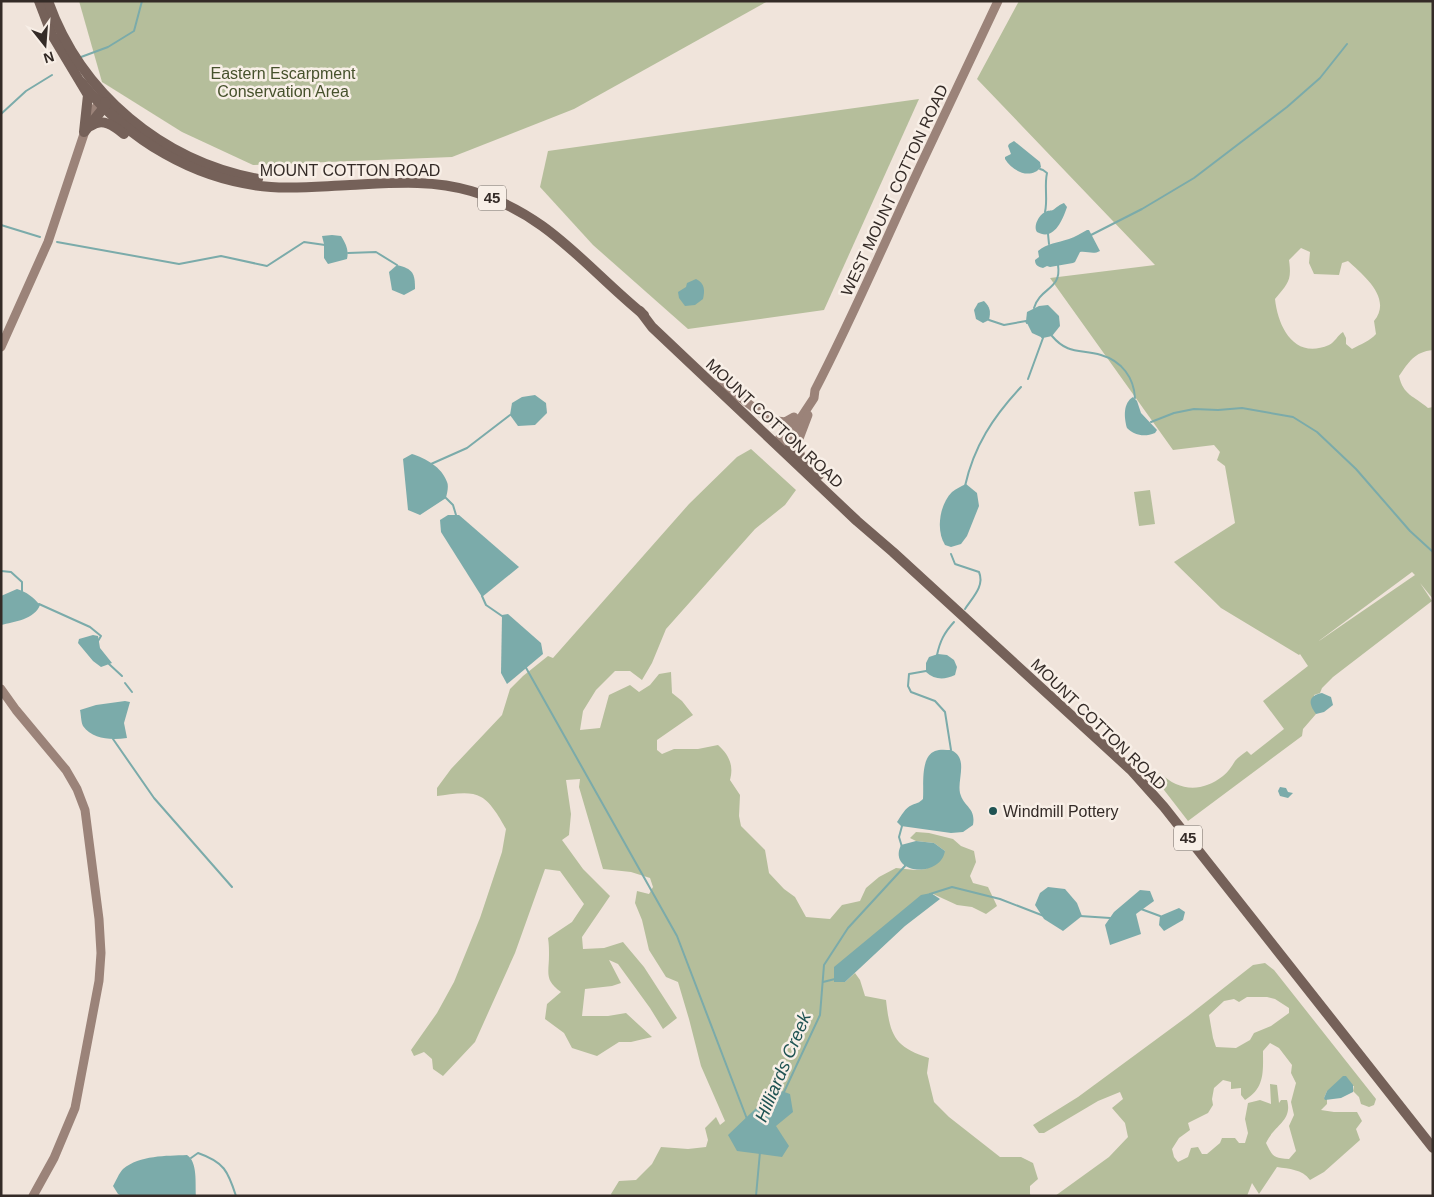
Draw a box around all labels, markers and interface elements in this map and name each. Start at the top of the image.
north arrow [20,20,70,70]
text: N [42,48,56,67]
park label: Eastern Escarpment Conservation Area [211,65,356,100]
street label: WEST MOUNT COTTON ROAD [838,82,951,299]
street label: MOUNT COTTON ROAD [260,162,440,179]
road number: 45 [478,186,506,210]
street label: MOUNT COTTON ROAD [703,356,847,491]
street label: MOUNT COTTON ROAD [1028,655,1170,793]
place label: Windmill Pottery [1003,803,1119,820]
marker: Windmill Pottery [987,805,999,817]
road number: 45 [1174,826,1202,850]
water label: Hilliards Creek [751,1008,815,1125]

